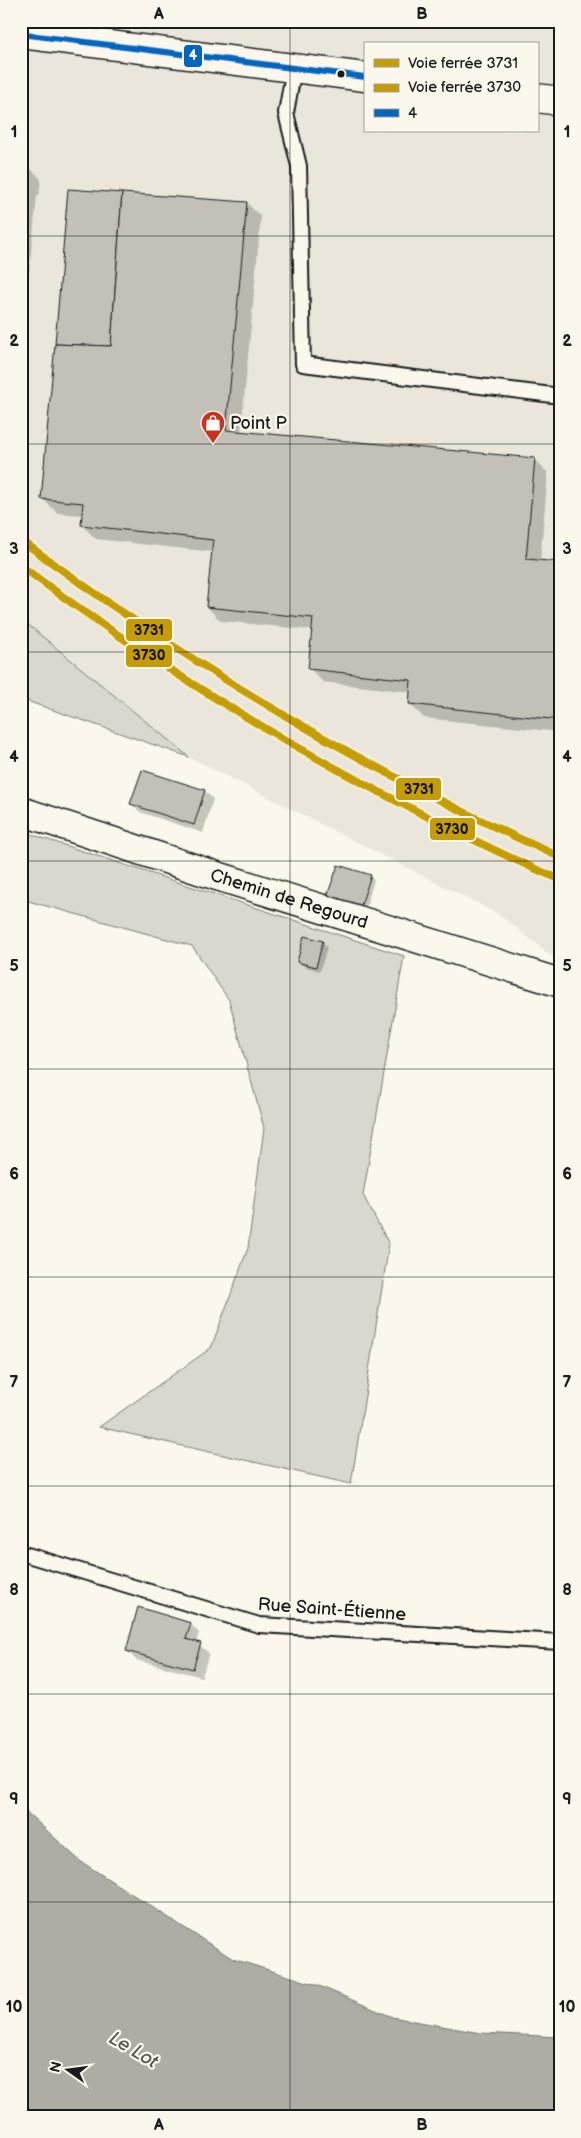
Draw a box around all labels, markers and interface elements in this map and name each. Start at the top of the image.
text: A [153,5,164,24]
text: B [416,5,428,24]
legend [364,42,538,132]
line badge: 4 [183,44,203,68]
text: 4 [189,47,198,64]
text: Voie ferrée 3731 [408,54,518,73]
unlabelled marker [336,69,346,79]
text: Voie ferrée 3730 [408,78,521,97]
text: 4 [408,104,417,123]
text: 1 [11,123,17,142]
text: 1 [564,123,570,142]
text: 2 [9,332,19,351]
text: 2 [562,332,572,351]
shop icon: Point P [200,410,226,444]
place label: Point P [230,413,288,434]
text: 3 [9,540,19,559]
text: 3 [562,540,572,559]
line badge: 3731 [125,618,173,642]
text: 3731 [134,622,164,639]
line badge: 3730 [125,644,173,668]
text: 3730 [133,647,166,664]
text: 4 [9,748,19,767]
text: 4 [562,748,572,767]
line badge: 3731 [395,777,442,801]
text: 3731 [404,781,434,798]
line badge: 3730 [429,817,476,841]
text: 3730 [436,821,469,838]
street label: Chemin de Regourd [207,864,370,933]
text: 5 [9,957,19,976]
text: 5 [562,957,572,976]
text: 6 [9,1165,19,1184]
text: 6 [562,1165,572,1184]
text: 7 [10,1373,19,1392]
text: 7 [563,1373,572,1392]
text: 8 [9,1581,19,1600]
text: 8 [562,1581,572,1600]
street label: Rue Saint-Étienne [257,1592,407,1625]
text: 9 [9,1790,19,1809]
text: 9 [562,1790,572,1809]
text: 10 [6,1998,22,2017]
text: 10 [559,1998,575,2017]
water label: Le Lot [105,2027,163,2074]
north arrow [42,2046,92,2096]
text: N [46,2060,65,2074]
text: A [153,2116,164,2135]
text: B [416,2116,428,2135]

